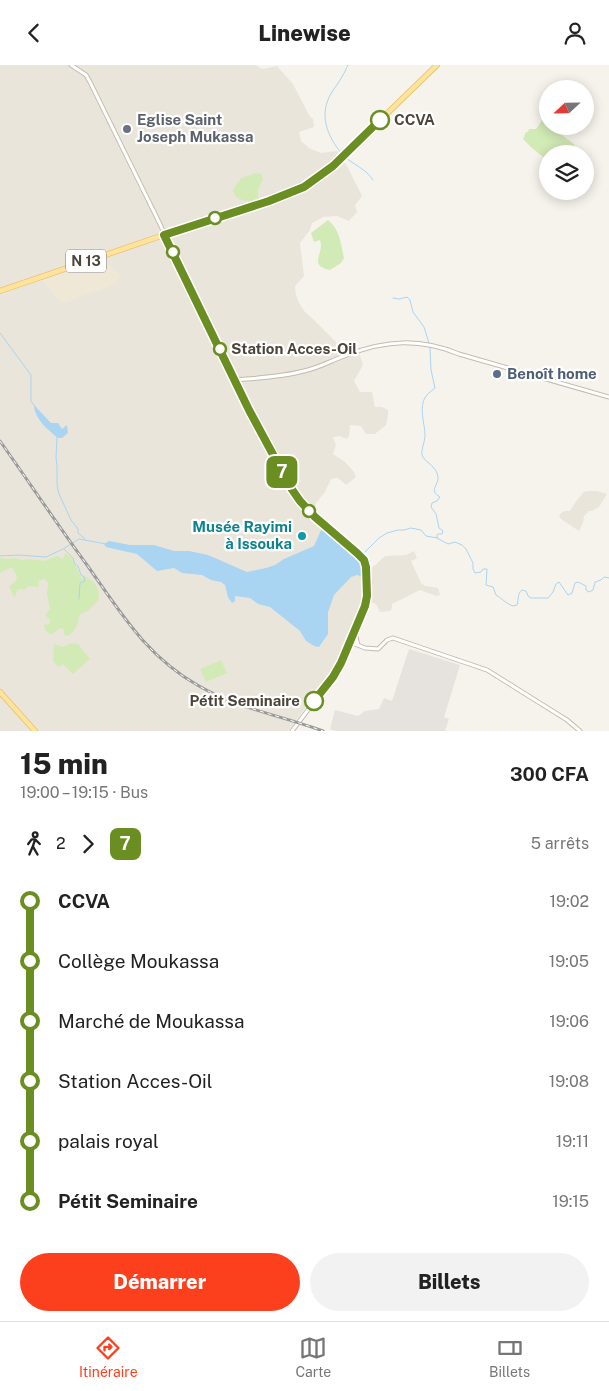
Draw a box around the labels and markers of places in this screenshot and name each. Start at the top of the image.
marker: CCVA [370,110,390,130]
place label: Eglise Saint Joseph Mukassa [137,111,253,145]
place label: CCVA [394,111,435,128]
marker: Eglise Saint Joseph Mukassa [121,123,133,135]
unlabelled marker [208,211,222,225]
unlabelled marker [166,245,180,259]
place label: Station Acces-Oil [231,340,357,357]
marker: Station Acces-Oil [213,342,227,356]
place label: Benoît home [507,365,597,382]
marker: Benoît home [491,368,503,380]
unlabelled marker [302,504,316,518]
place label: Musée Rayimi à Issouka [192,518,292,552]
marker: Musée Rayimi à Issouka [296,530,308,542]
marker: Pétit Seminaire [304,691,324,711]
place label: Pétit Seminaire [190,692,300,709]

